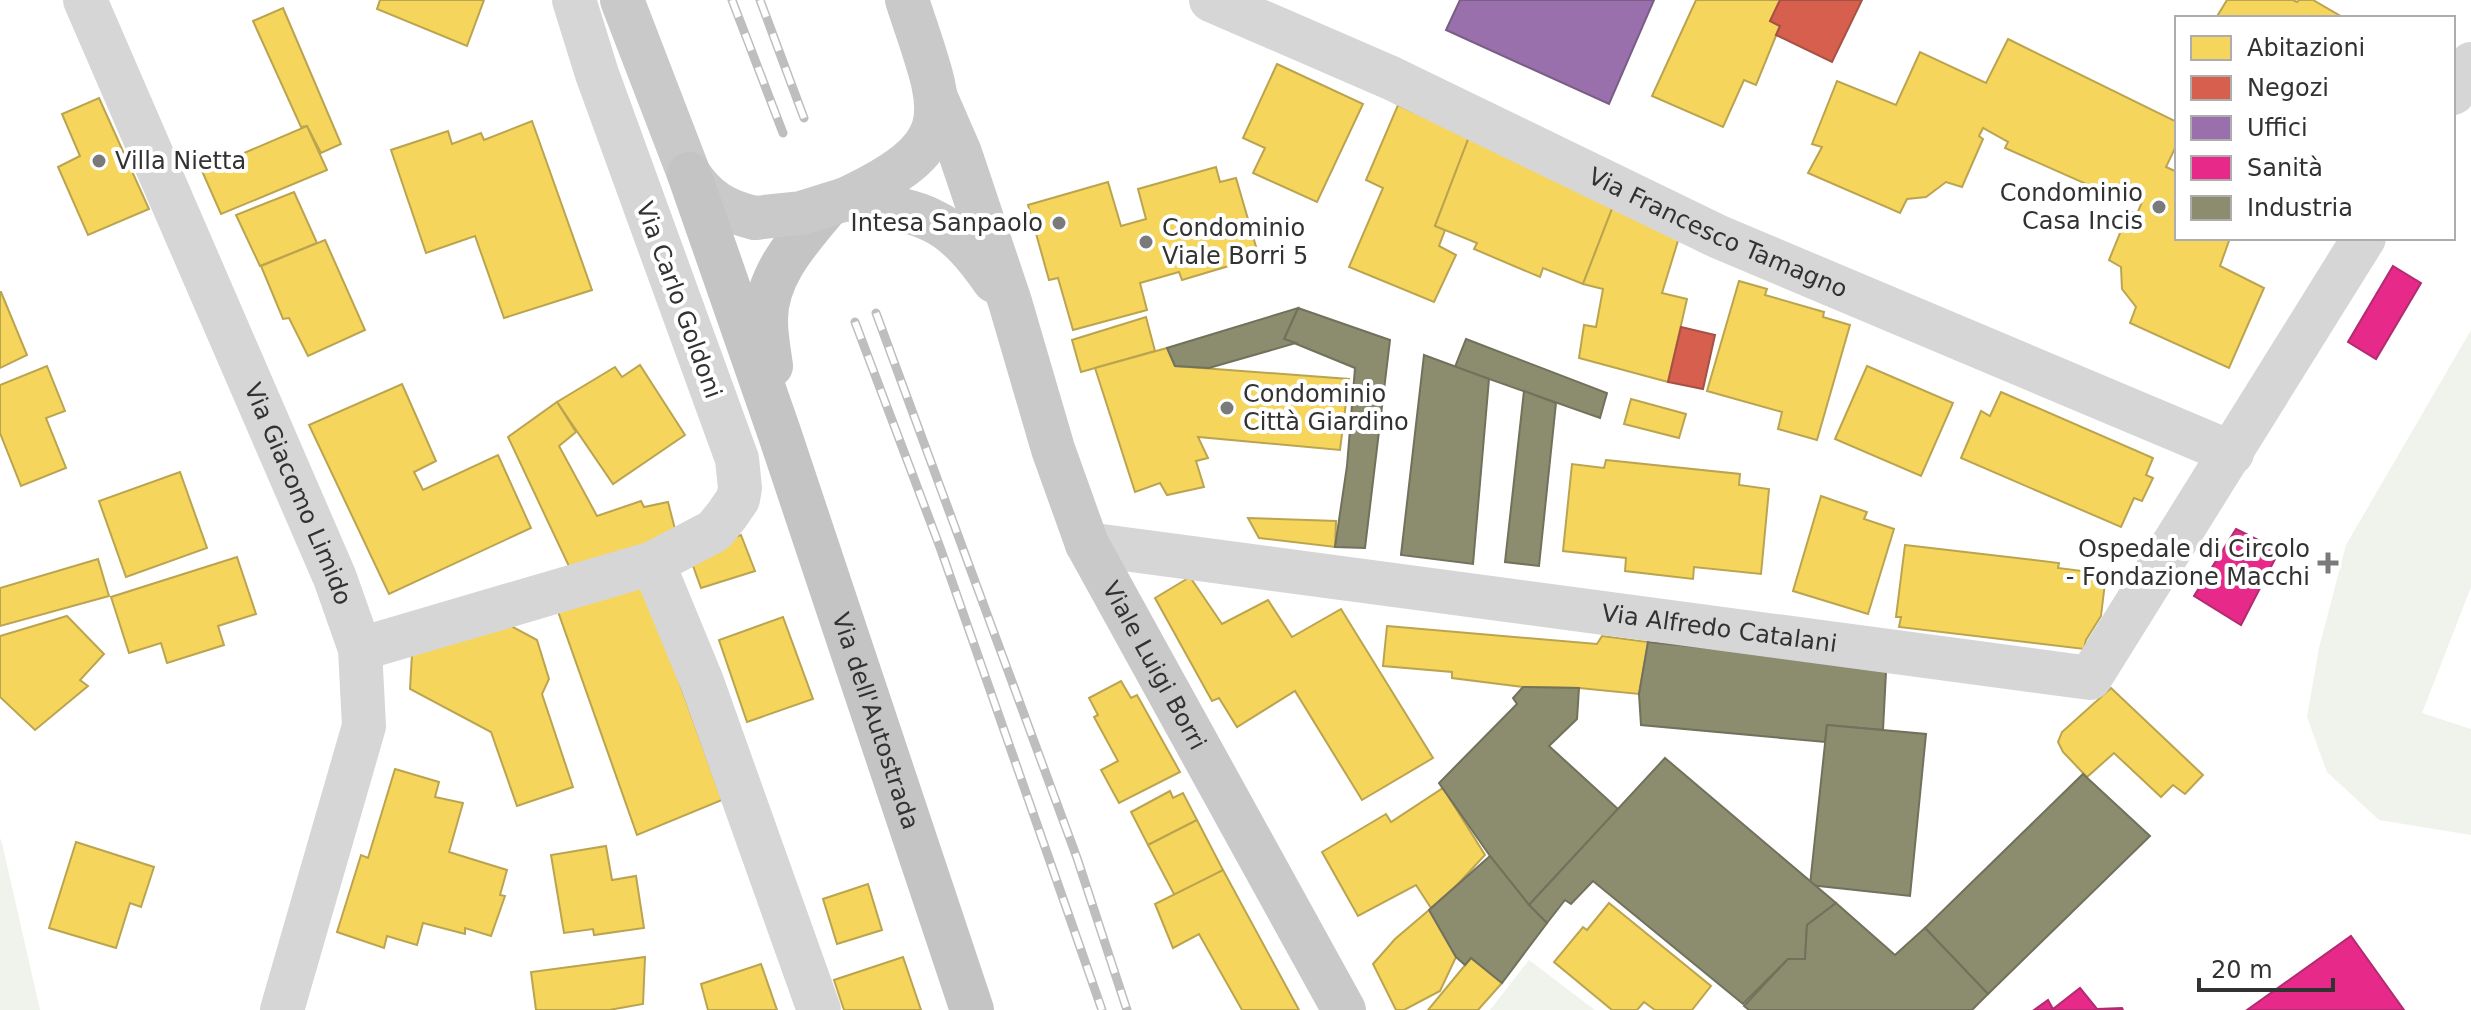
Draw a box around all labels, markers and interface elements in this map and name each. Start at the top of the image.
legend [2175,16,2455,240]
text: Abitazioni [2247,34,2365,62]
text: Negozi [2247,74,2329,102]
text: Uffici [2247,114,2308,142]
place label: Villa Nietta [115,147,246,175]
marker: Villa Nietta [90,152,108,170]
text: Sanità [2247,154,2323,182]
street label: Via Francesco Tamagno [1584,162,1852,303]
place label: Condominio Casa Incis [2000,179,2143,235]
text: Industria [2247,194,2353,222]
street label: Via Carlo Goldoni [630,198,728,402]
marker: Condominio Casa Incis [2150,198,2168,216]
place label: Intesa Sanpaolo [851,209,1043,237]
marker: Intesa Sanpaolo [1050,214,1068,232]
place label: Condominio Viale Borri 5 [1162,214,1308,270]
marker: Condominio Viale Borri 5 [1137,233,1155,251]
street label: Via Giacomo Limido [238,379,357,609]
place label: Condominio Città Giardino [1243,380,1409,436]
marker: Condominio Città Giardino [1218,399,1236,417]
place label: Ospedale di Circolo - Fondazione Macchi [2066,535,2310,591]
marker: Ospedale di Circolo - Fondazione Macchi [2317,552,2339,574]
street label: Viale Luigi Borri [1096,577,1212,755]
street label: Via Alfredo Catalani [1600,599,1839,658]
street label: Via dell'Autostrada [826,609,925,833]
scale bar [2199,942,2333,992]
text: 20 m [2211,956,2273,984]

